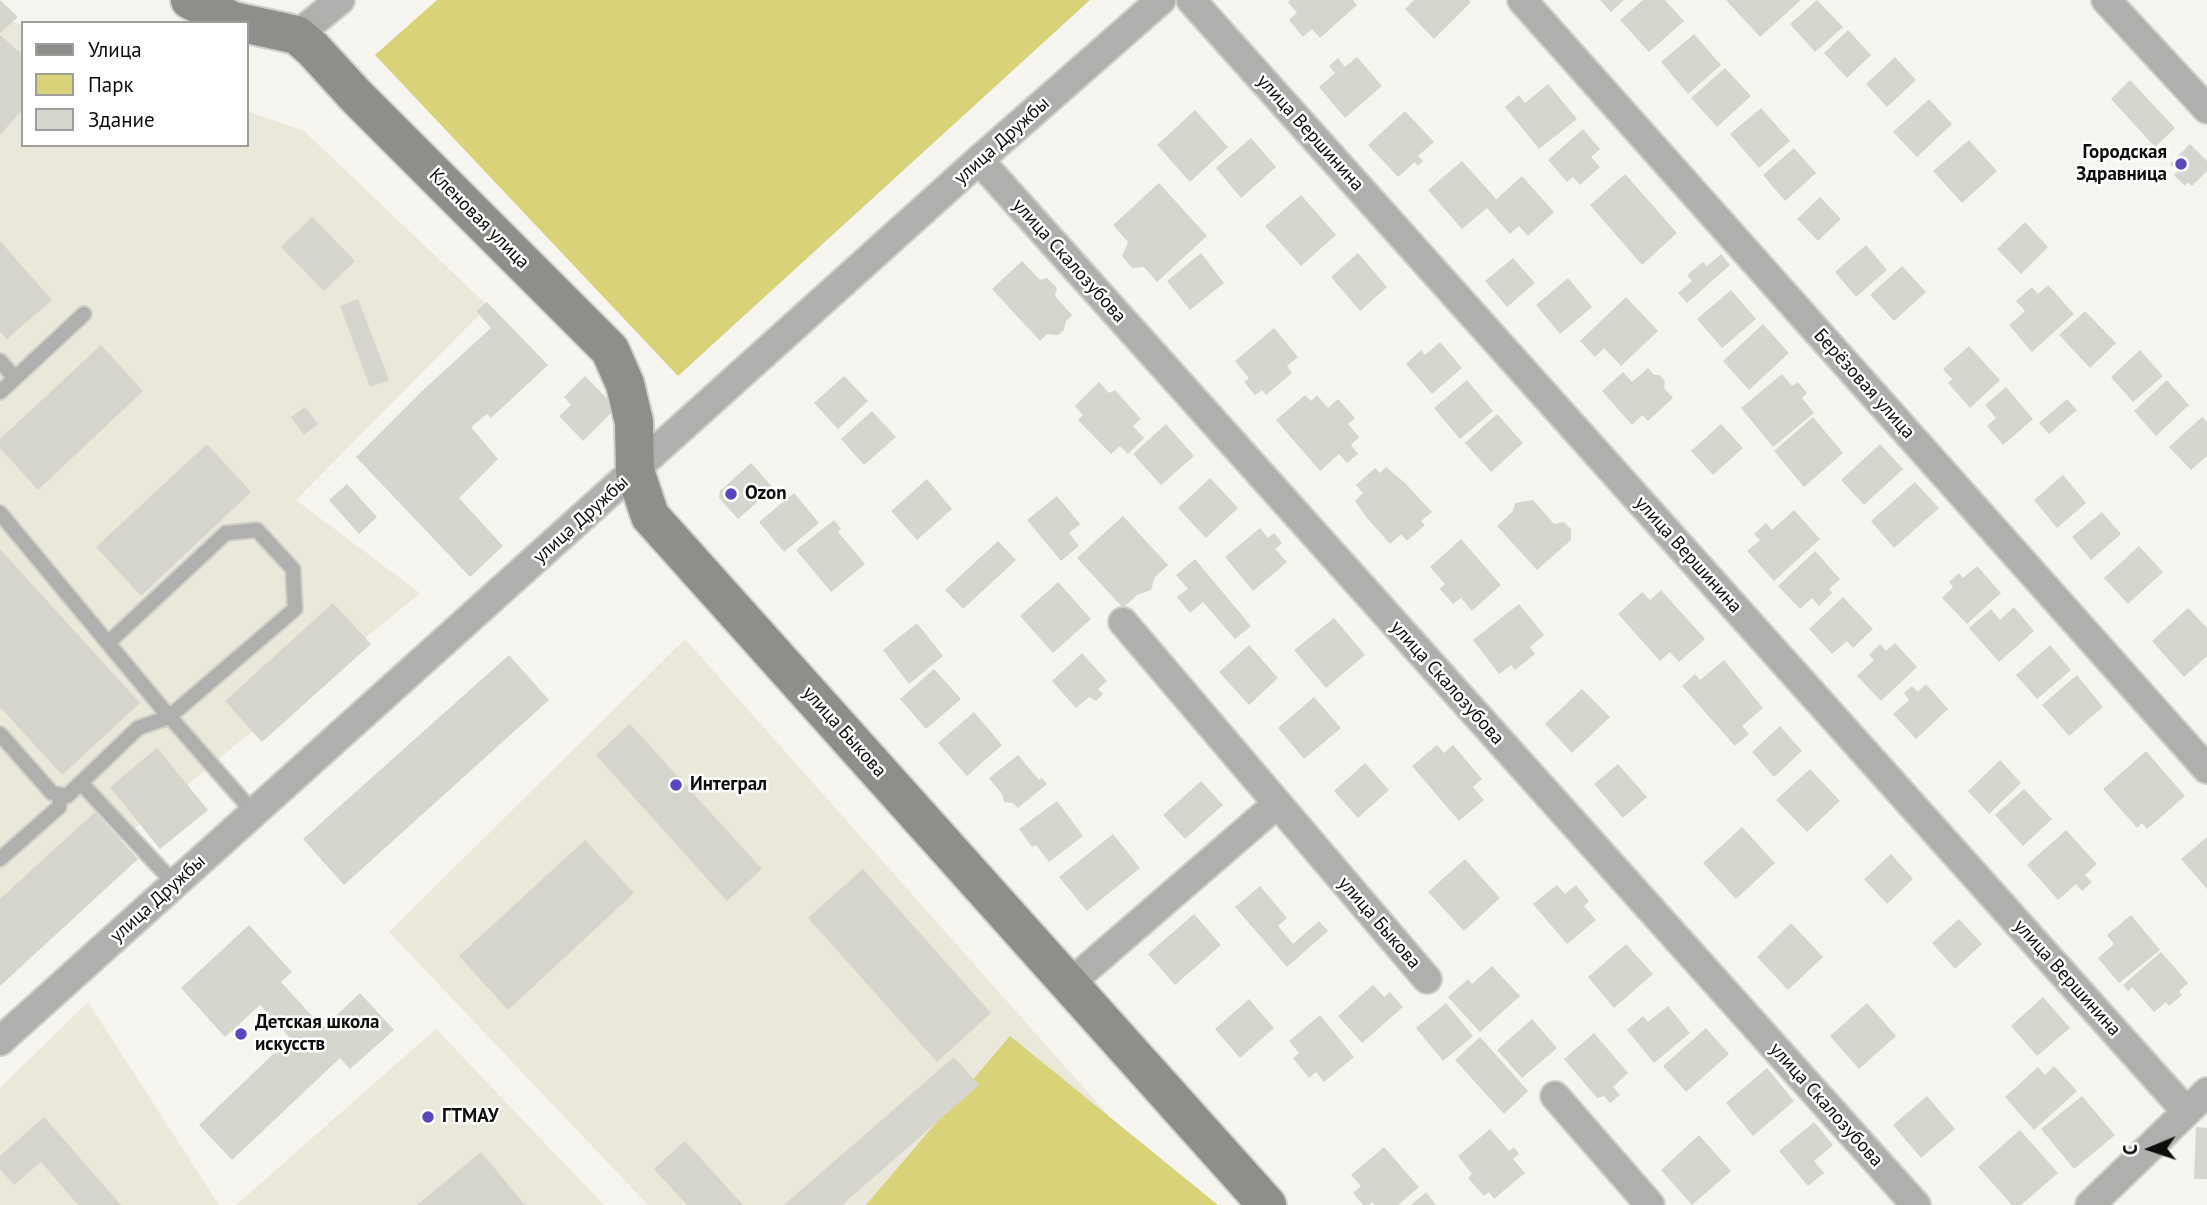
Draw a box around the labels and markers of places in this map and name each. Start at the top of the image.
place label: Городская Здравница [2076,142,2167,186]
marker: Городская Здравница [2173,156,2189,172]
place label: Ozon [745,483,787,505]
marker: Ozon [723,486,739,502]
place label: Интеграл [690,774,767,796]
marker: Интеграл [668,777,684,793]
place label: Детская школа искусств [255,1012,379,1056]
marker: Детская школа искусств [233,1026,249,1042]
place label: ГТМАУ [442,1106,498,1128]
marker: ГТМАУ [420,1109,436,1125]

